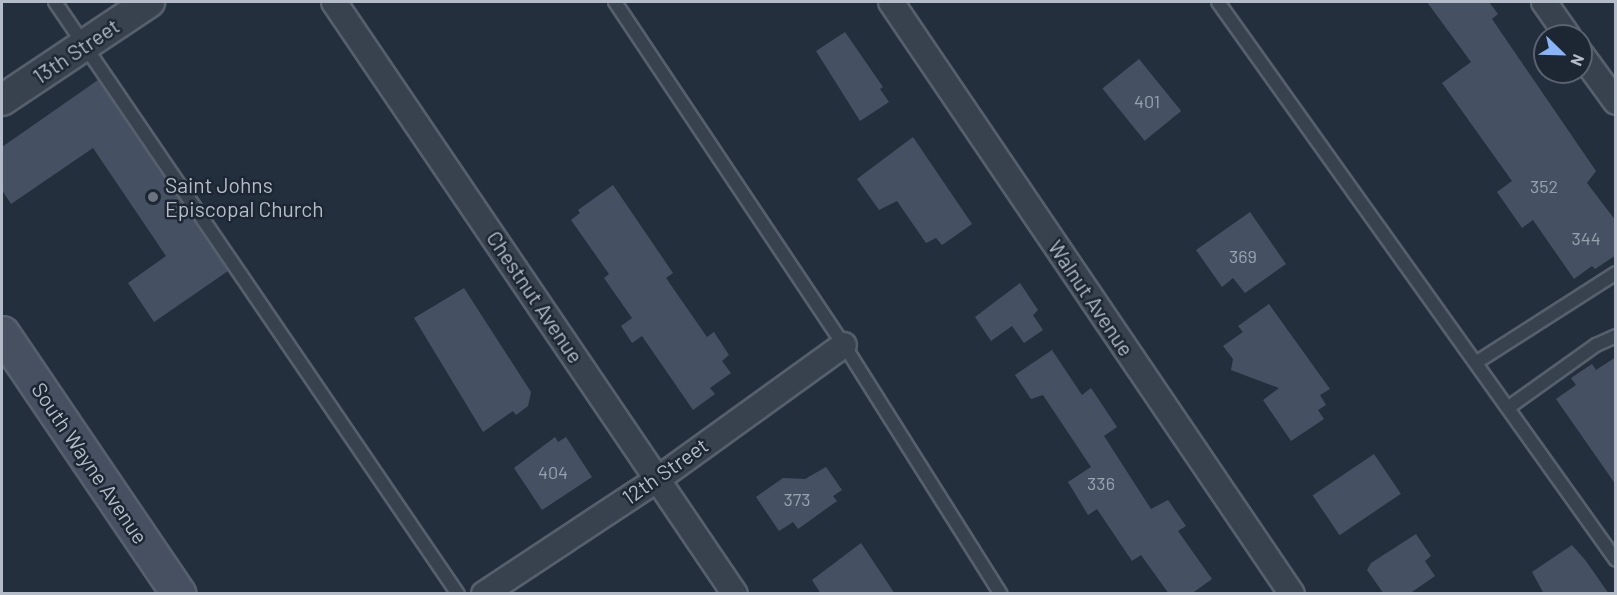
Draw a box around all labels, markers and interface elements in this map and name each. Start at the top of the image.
street label: 13th Street [28,13,124,89]
north arrow [1533,24,1593,84]
text: N [1567,52,1589,69]
house number: 401 [1134,90,1160,112]
place label: Saint Johns Episcopal Church [165,172,324,222]
house number: 352 [1530,175,1558,197]
marker: Saint Johns Episcopal Church [146,190,160,204]
street label: Chestnut Avenue [482,226,588,368]
house number: 344 [1571,227,1601,249]
street label: Walnut Avenue [1043,235,1139,361]
house number: 369 [1229,245,1257,267]
street label: South Wayne Avenue [27,378,153,548]
street label: 12th Street [617,432,713,510]
house number: 404 [538,461,568,483]
house number: 336 [1087,472,1115,494]
house number: 373 [783,488,811,510]

